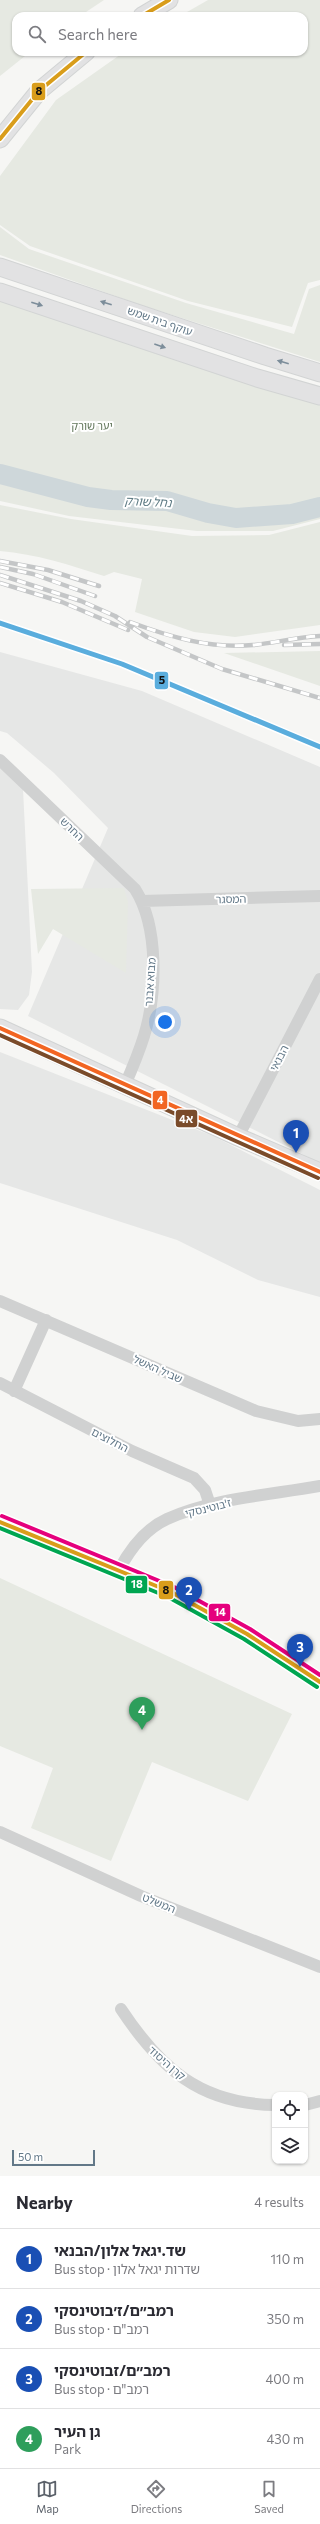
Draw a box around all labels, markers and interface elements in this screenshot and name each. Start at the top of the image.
search box [12,12,308,56]
icon: search [26,23,48,45]
text: Search here [58,25,137,43]
line badge: 8 [31,82,46,101]
text: 8 [36,84,43,97]
one-way arrow [100,300,112,306]
one-way arrow [31,301,43,307]
street label: עוקף בית שמש [126,303,194,338]
one-way arrow [155,343,167,349]
one-way arrow [276,359,288,365]
park label: יער שורק [71,419,113,432]
water label: נחל שורק [124,493,173,510]
line badge: 5 [154,671,169,690]
text: 5 [159,673,165,686]
street label: החרש [58,814,87,843]
street label: המסגר [215,892,247,905]
street label: מבוא אבנר [141,957,158,1007]
your location [155,1012,175,1032]
street label: הבנאי [267,1043,291,1073]
line badge: 4 [152,1090,168,1110]
text: 4 [157,1093,164,1106]
line badge: 4א [175,1109,198,1128]
text: 4א [179,1112,194,1125]
pin: 1 [283,1120,309,1153]
street label: שביל האשל [132,1352,185,1385]
street label: החלוצים [90,1425,131,1454]
street label: ז'בוטינסקי [184,1495,233,1519]
line badge: 18 [125,1575,148,1594]
text: 18 [131,1577,143,1590]
pin: 2 [176,1577,202,1610]
line badge: 8 [158,1580,174,1600]
text: 8 [163,1583,170,1596]
line badge: 14 [208,1603,231,1622]
text: 14 [214,1605,226,1618]
pin: 3 [287,1634,313,1667]
pin: 4 [129,1697,155,1730]
street label: המשלט [141,1890,178,1915]
street label: קרן היסוד [146,2043,189,2082]
map controls [272,2092,308,2164]
button: locate [272,2092,308,2128]
button: layers [272,2128,308,2164]
scale bar [12,2148,95,2167]
text: 50 m [18,2150,43,2163]
text: Nearby [16,2192,73,2213]
text: 4 results [254,2194,304,2210]
text: שד.יגאל אלון/הבנאי [54,2241,186,2259]
text: 1 [26,2251,32,2267]
text: 110 m [271,2251,304,2267]
text: Bus stop · שדרות יגאל אלון [54,2261,200,2277]
text: רמב״ם/ז׳בוטינסקי [54,2301,174,2319]
text: 2 [25,2311,33,2327]
text: 350 m [267,2311,304,2327]
text: Bus stop · רמב"ם [54,2321,149,2337]
text: רמב״ם/זבוטינסקי [54,2361,171,2379]
text: 3 [25,2371,33,2387]
text: 400 m [265,2371,304,2387]
text: Bus stop · רמב"ם [54,2381,149,2397]
text: גן העיר [54,2422,101,2440]
text: 4 [25,2431,33,2447]
text: 430 m [266,2431,304,2447]
text: Park [54,2441,81,2457]
tab: Map [36,2478,59,2515]
tab: Directions [131,2478,182,2515]
tab: Saved [254,2478,284,2515]

